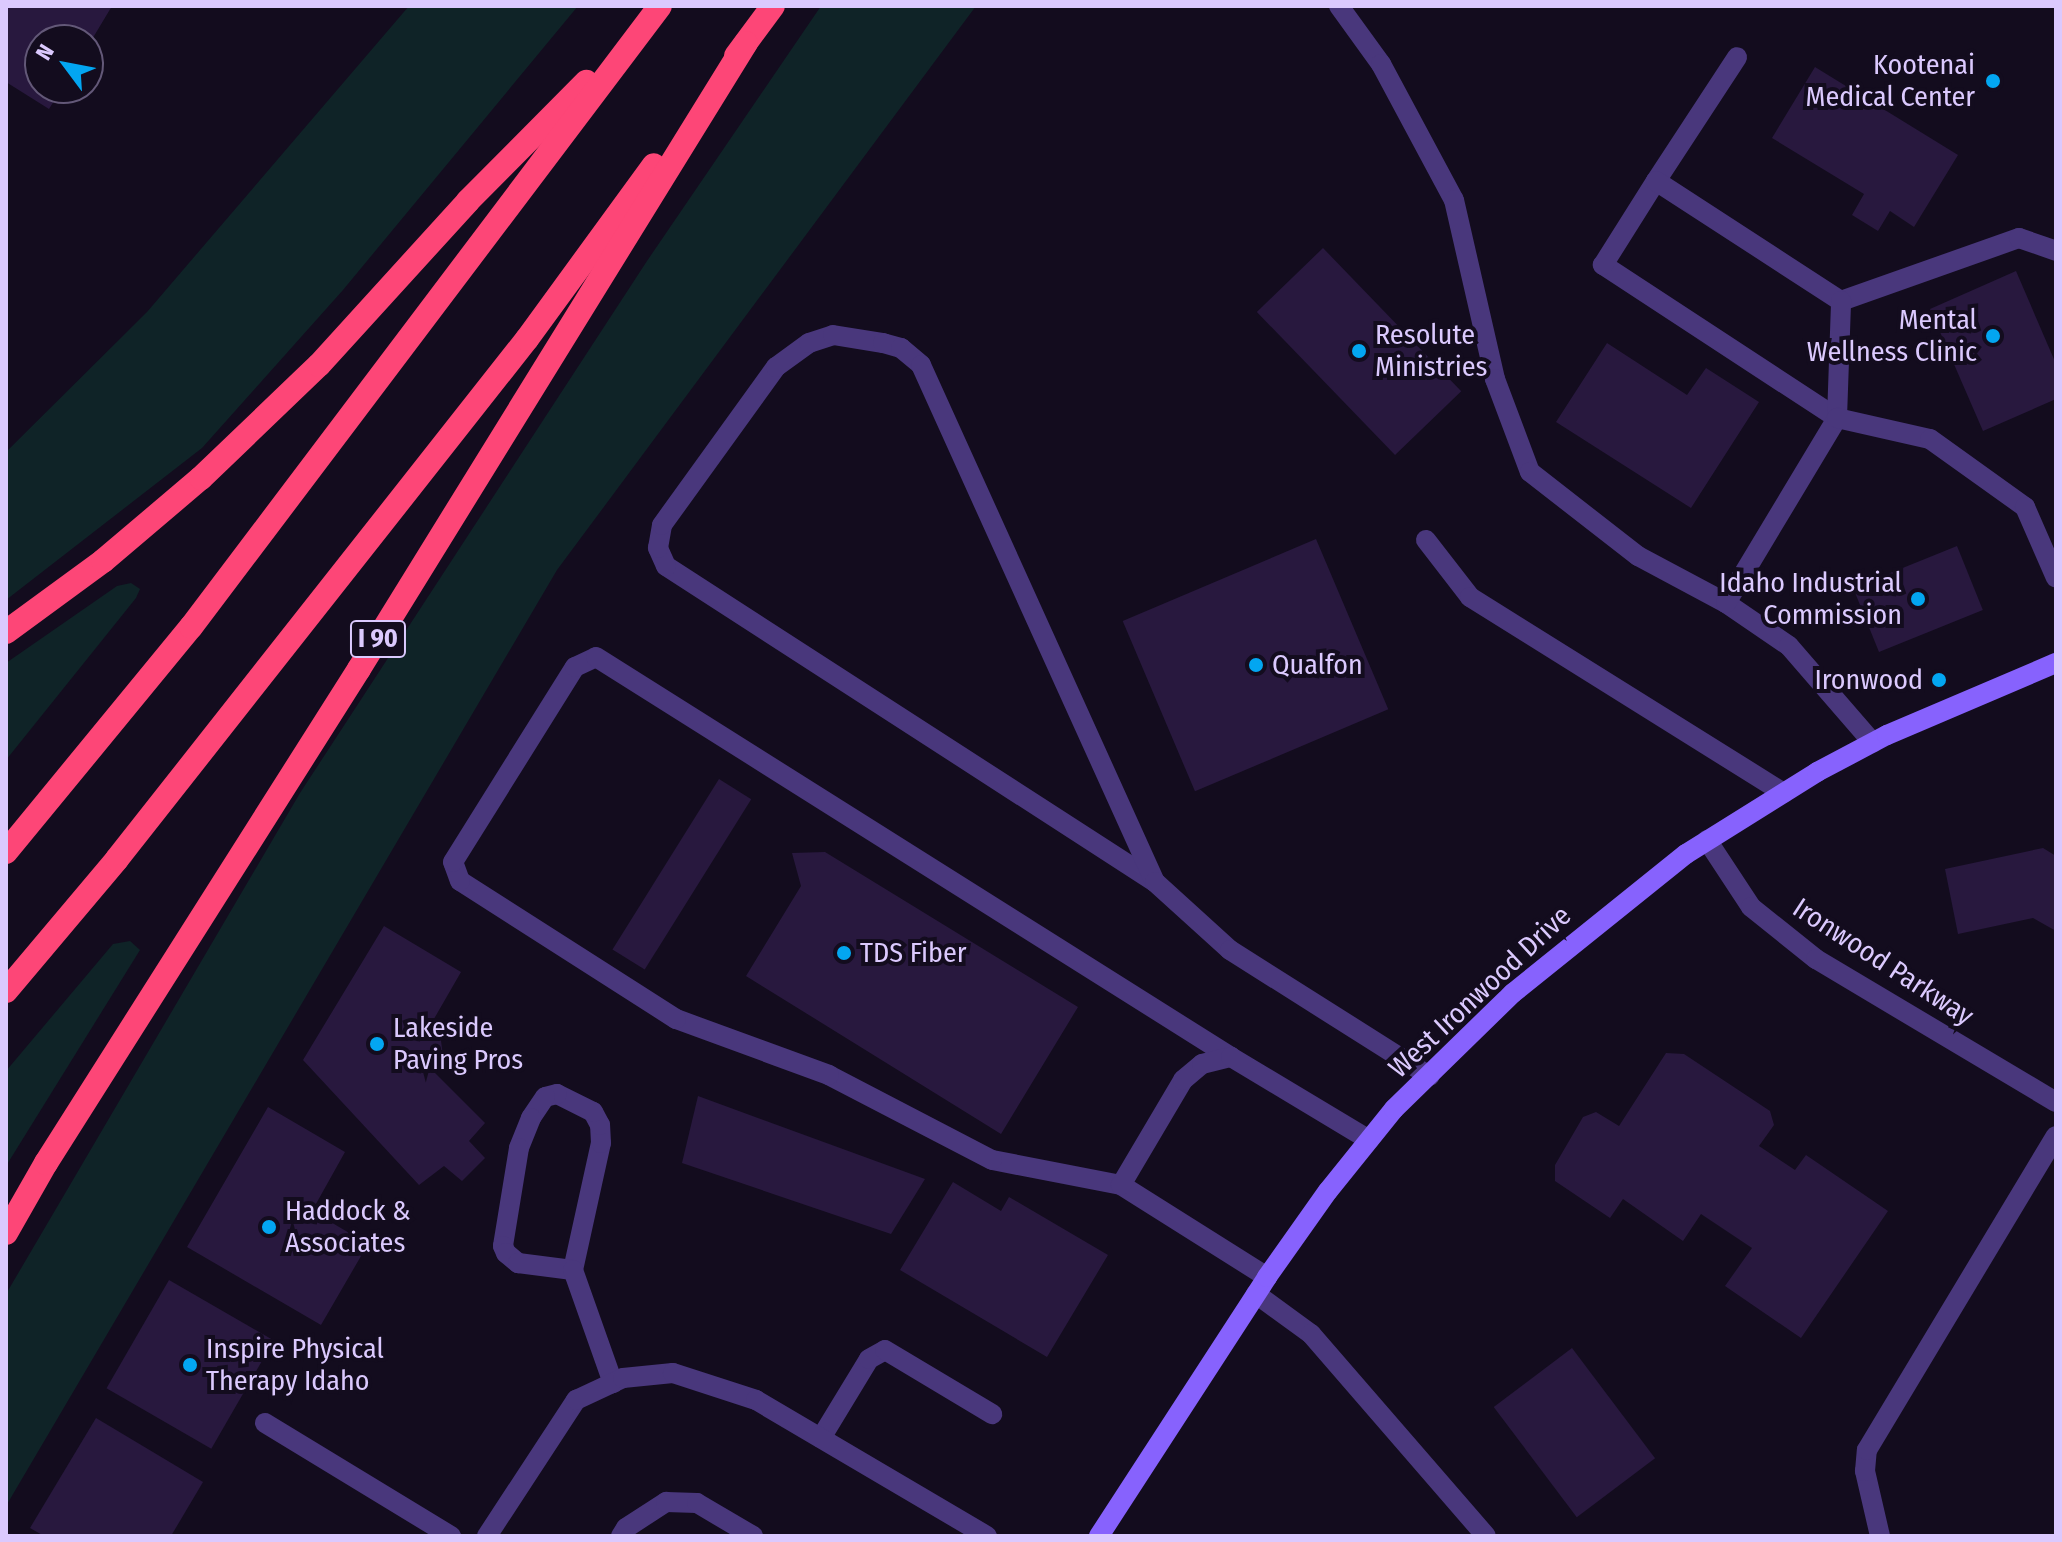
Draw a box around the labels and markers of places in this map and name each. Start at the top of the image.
place label: Kootenai Medical Center [1805,48,1975,114]
marker: Kootenai Medical Center [1982,70,2004,92]
place label: Mental Wellness Clinic [1807,303,1977,369]
place label: Resolute Ministries [1375,318,1488,384]
marker: Mental Wellness Clinic [1984,327,2002,345]
marker: Resolute Ministries [1350,342,1368,360]
place label: Idaho Industrial Commission [1719,566,1902,632]
marker: Idaho Industrial Commission [1909,590,1927,608]
place label: Qualfon [1272,648,1363,682]
marker: Qualfon [1247,656,1265,674]
place label: Ironwood [1814,663,1923,697]
marker: Ironwood [1930,671,1948,689]
place label: TDS Fiber [860,936,967,970]
marker: TDS Fiber [835,944,853,962]
place label: Lakeside Paving Pros [393,1011,523,1077]
marker: Lakeside Paving Pros [368,1035,386,1053]
place label: Haddock & Associates [285,1194,411,1260]
marker: Haddock & Associates [260,1218,278,1236]
place label: Inspire Physical Therapy Idaho [206,1332,384,1398]
marker: Inspire Physical Therapy Idaho [181,1356,199,1374]

